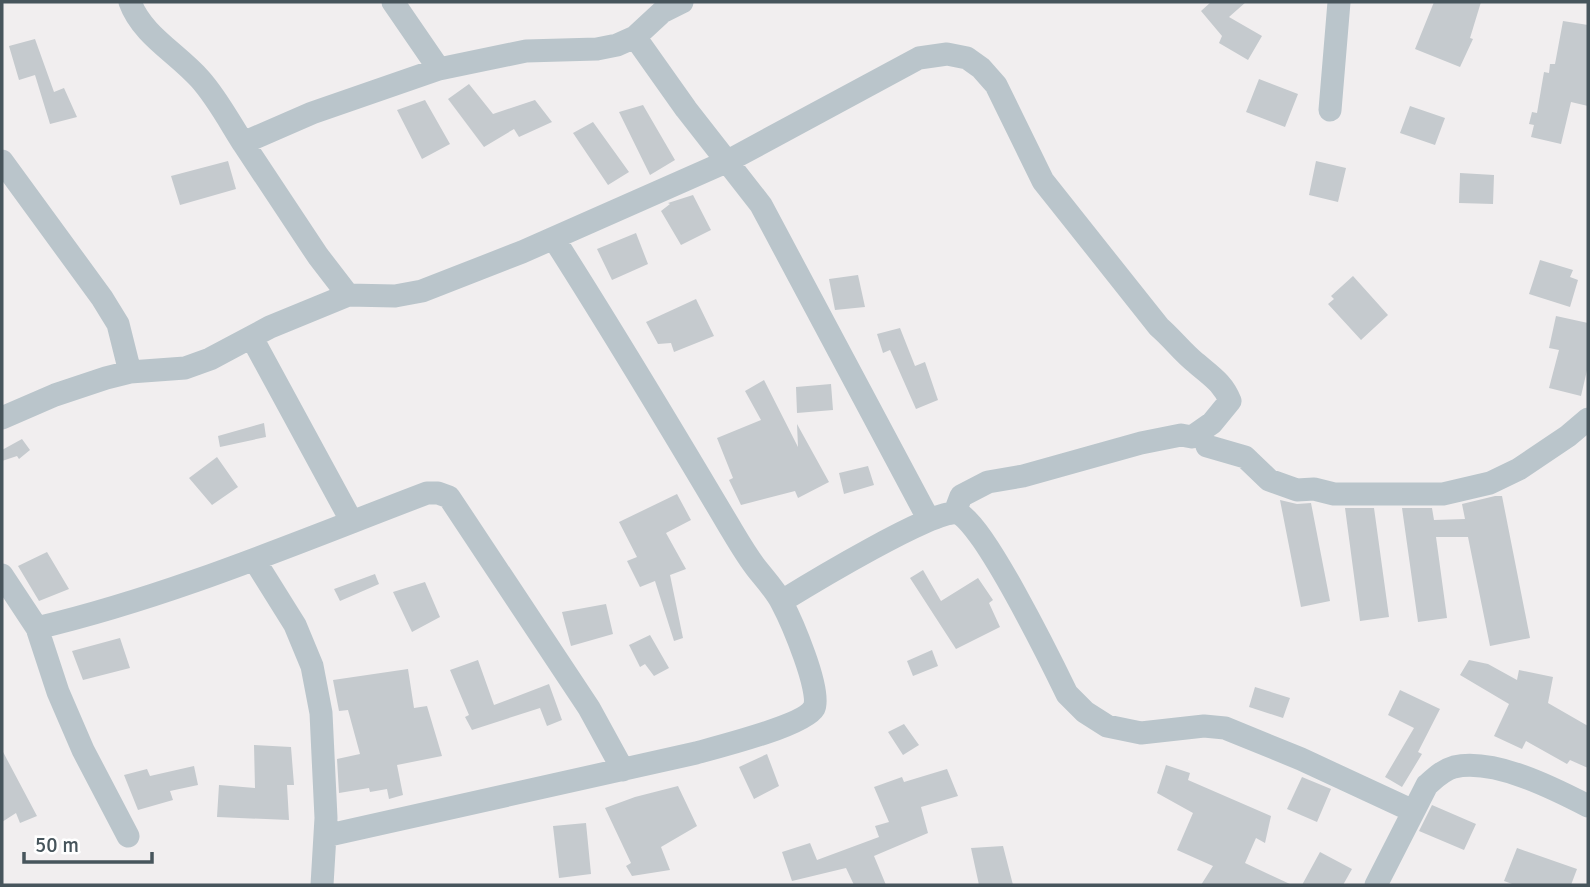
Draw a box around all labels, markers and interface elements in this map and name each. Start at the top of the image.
scale bar [24,820,152,864]
text: 50 m [35,832,79,858]

